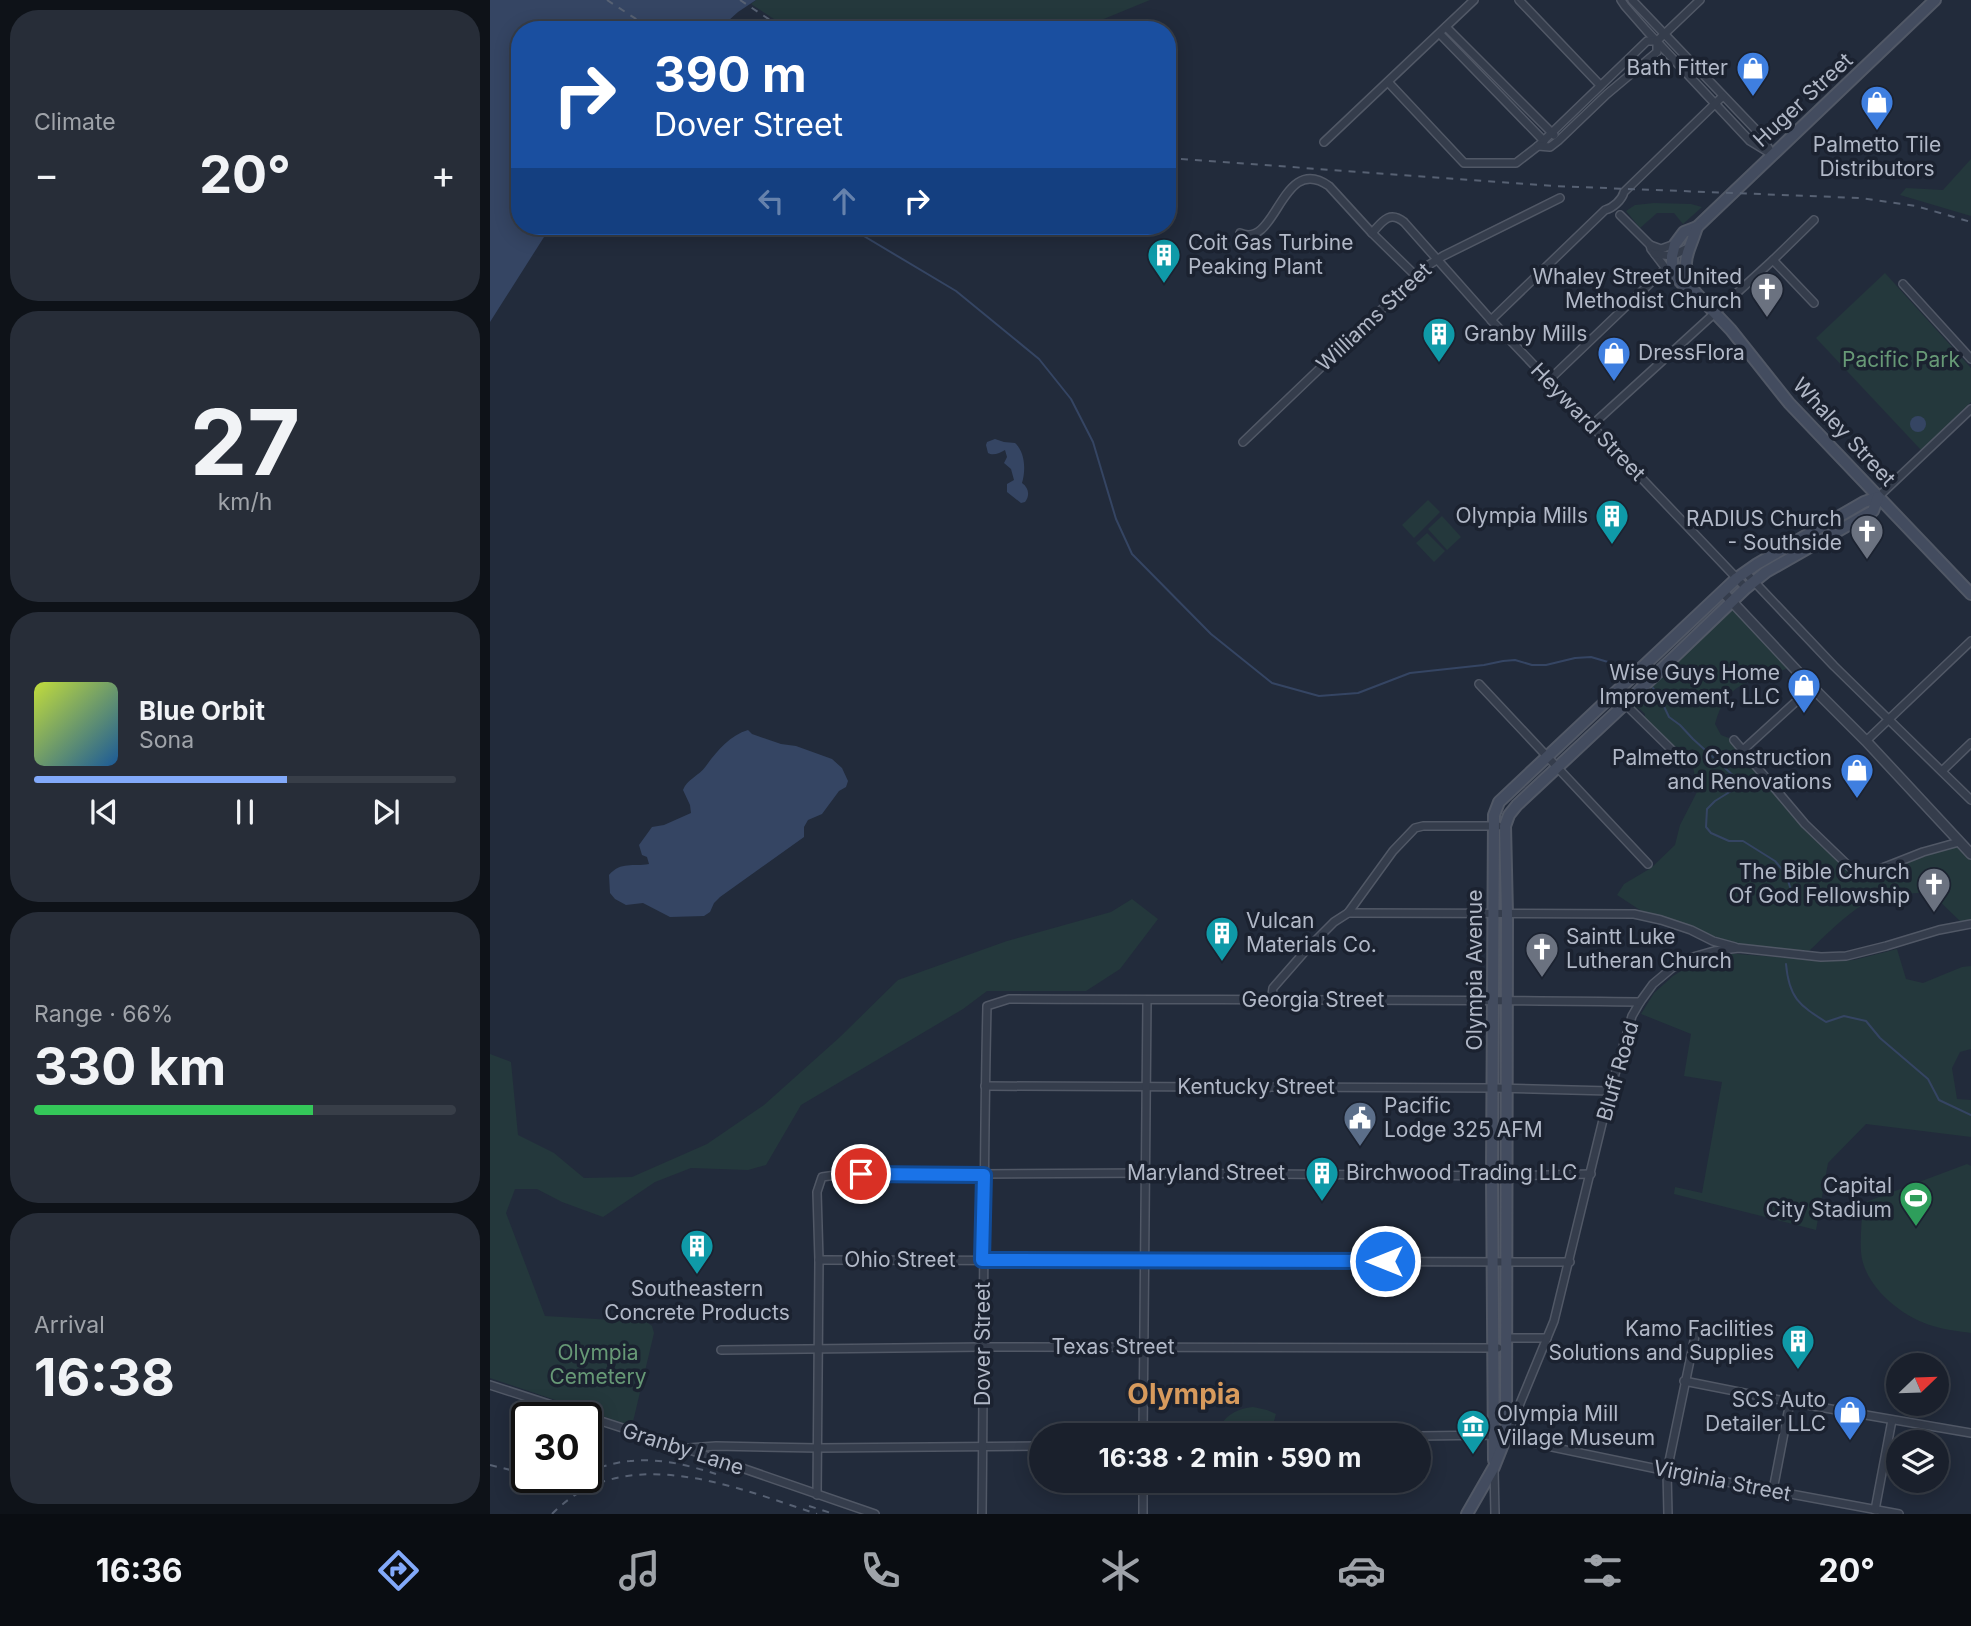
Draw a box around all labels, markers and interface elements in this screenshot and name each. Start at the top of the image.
text: 390 m [654,45,807,104]
street label: Huger Street [1748,47,1857,152]
icon: right [539,49,630,140]
shop icon: Bath Fitter [1734,49,1772,98]
place label: Bath Fitter [1627,55,1728,80]
shop icon: Palmetto Tile Distributors [1858,83,1896,132]
text: Dover Street [654,105,843,144]
text: Climate [34,108,116,136]
place label: Palmetto Tile Distributors [1813,132,1941,181]
text: 20° [199,143,291,206]
text: − [34,151,59,197]
text: + [431,151,456,197]
icon: left [752,182,790,220]
icon: ahead [825,182,863,220]
icon: right [898,182,936,220]
place label: Coit Gas Turbine Peaking Plant [1188,230,1354,279]
building icon: Coit Gas Turbine Peaking Plant [1145,236,1183,285]
street label: Williams Street [1311,257,1436,376]
place label: Whaley Street United Methodist Church [1532,264,1742,313]
church icon: Whaley Street United Methodist Church [1748,270,1786,319]
building icon: Granby Mills [1420,315,1458,364]
place label: Granby Mills [1464,321,1587,346]
shop icon: DressFlora [1595,334,1633,383]
place label: DressFlora [1638,340,1745,365]
park label: Pacific Park [1842,347,1960,372]
street label: Heyward Street [1526,358,1651,486]
street label: Whaley Street [1788,372,1901,491]
text: 27 [190,387,300,497]
text: km/h [218,488,272,516]
building icon: Olympia Mills [1593,497,1631,546]
place label: Olympia Mills [1456,503,1588,528]
place label: RADIUS Church - Southside [1686,506,1842,555]
church icon: RADIUS Church - Southside [1848,512,1886,561]
place label: Wise Guys Home Improvement, LLC [1599,660,1780,709]
shop icon: Wise Guys Home Improvement, LLC [1785,666,1823,715]
text: Blue Orbit [139,695,265,726]
text: Sona [139,726,194,754]
place label: Palmetto Construction and Renovations [1612,745,1832,794]
shop icon: Palmetto Construction and Renovations [1838,751,1876,800]
icon: previous [85,793,123,831]
icon: pause [226,793,264,831]
icon: next [367,793,405,831]
place label: The Bible Church Of God Fellowship [1728,859,1910,908]
church icon: The Bible Church Of God Fellowship [1915,865,1953,914]
street label: Olympia Avenue [1462,890,1487,1050]
place label: Vulcan Materials Co. [1246,908,1377,957]
building icon: Vulcan Materials Co. [1203,914,1241,963]
place label: Saintt Luke Lutheran Church [1566,924,1732,973]
church icon: Saintt Luke Lutheran Church [1523,930,1561,979]
street label: Georgia Street [1242,987,1385,1012]
text: Range · 66% [34,1000,173,1028]
street label: Bluff Road [1591,1018,1644,1124]
text: 330 km [34,1035,226,1098]
street label: Kentucky Street [1177,1074,1335,1099]
place label: Pacific Lodge 325 AFM [1384,1093,1543,1142]
public building icon: Pacific Lodge 325 AFM [1341,1099,1379,1148]
pin [831,1144,891,1204]
building icon: Birchwood Trading LLC [1303,1154,1341,1203]
icon: arrive [842,1155,880,1193]
street label: Maryland Street [1127,1160,1285,1185]
place label: Birchwood Trading LLC [1346,1160,1577,1185]
place label: Capital City Stadium [1766,1173,1892,1222]
sports icon: Capital City Stadium [1897,1179,1935,1228]
position arrow [1348,1224,1422,1298]
building icon: Southeastern Concrete Products [678,1227,716,1276]
street label: Ohio Street [844,1247,956,1272]
place label: Southeastern Concrete Products [604,1276,790,1325]
street label: Dover Street [970,1282,995,1406]
text: Arrival [34,1311,105,1339]
place label: Kamo Facilities Solutions and Supplies [1548,1316,1774,1365]
building icon: Kamo Facilities Solutions and Supplies [1779,1322,1817,1371]
street label: Texas Street [1051,1334,1175,1359]
park label: Olympia Cemetery [549,1340,647,1389]
text: 16:38 [34,1346,175,1409]
north arrow [1886,1353,1950,1416]
map controls [1886,1353,1949,1493]
district label: Olympia [1127,1377,1241,1411]
place label: SCS Auto Detailer LLC [1705,1387,1826,1436]
shop icon: SCS Auto Detailer LLC [1831,1393,1869,1442]
place label: Olympia Mill Village Museum [1497,1401,1655,1450]
speed limit sign: 30 [511,1402,602,1493]
museum icon: Olympia Mill Village Museum [1454,1407,1492,1456]
street label: Granby Lane [619,1417,747,1480]
button: layers [1886,1430,1949,1493]
text: 16:38 · 2 min · 590 m [1099,1442,1361,1473]
street label: Virginia Street [1651,1455,1793,1506]
icon: directions [374,1546,423,1595]
icon: music [615,1546,664,1595]
icon: phone [856,1546,905,1595]
icon: climate [1096,1546,1145,1595]
icon: car [1337,1546,1386,1595]
icon: filters [1578,1546,1627,1595]
text: 16:36 [96,1551,183,1590]
text: 20° [1819,1551,1875,1590]

